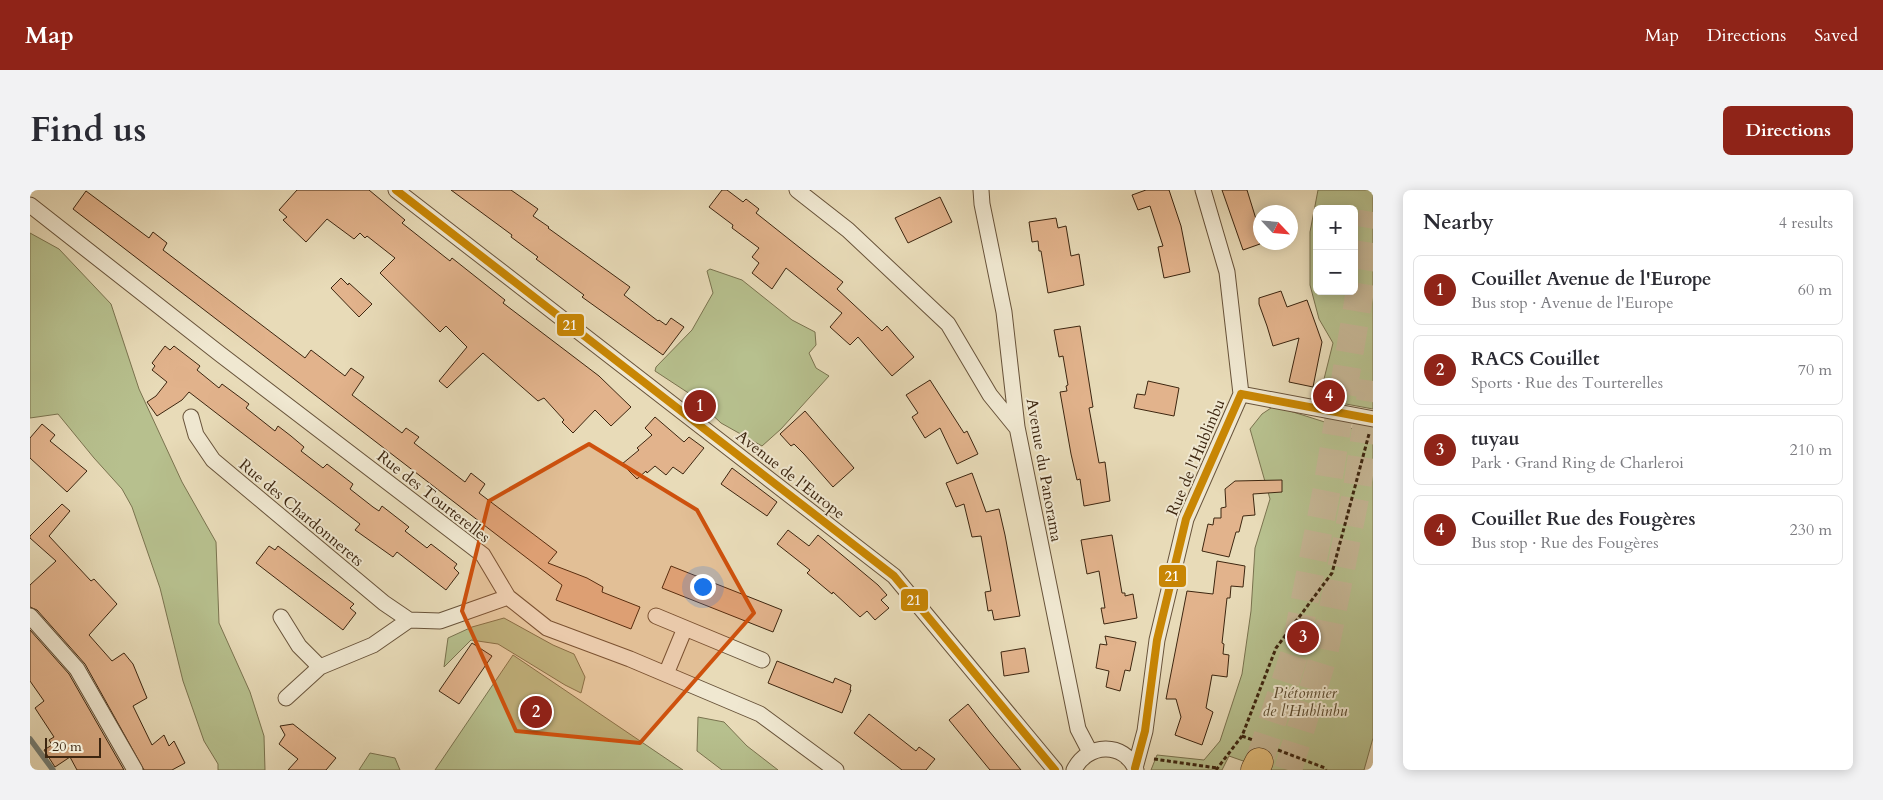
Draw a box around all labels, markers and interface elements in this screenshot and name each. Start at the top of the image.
text: Map [25,19,74,52]
text: Map [1645,23,1679,48]
text: Directions [1707,23,1786,48]
text: Saved [1814,23,1858,48]
text: Find us [30,106,146,154]
button: Directions [1723,106,1853,155]
north arrow [1253,205,1298,250]
map controls [1313,205,1358,295]
button: + [1313,205,1358,250]
text: Nearby [1423,208,1494,237]
text: 4 results [1779,212,1833,234]
button: − [1313,250,1358,295]
text: Couillet Avenue de l'Europe [1471,266,1712,292]
text: 1 [1436,279,1444,301]
text: 60 m [1798,279,1832,301]
text: Bus stop · Avenue de l'Europe [1471,292,1673,314]
line badge: 21 [556,313,585,337]
text: 21 [563,316,577,335]
text: RACS Couillet [1471,346,1599,372]
text: 2 [1436,359,1444,381]
text: 70 m [1798,359,1832,381]
text: Sports · Rue des Tourterelles [1471,372,1663,394]
pin: 4 [1313,377,1345,415]
pin: 1 [684,387,716,425]
street label: Rue de l'Hublinbu [1161,395,1231,519]
street label: Avenue du Panorama [1021,397,1067,544]
street label: Avenue de l'Europe [731,425,850,524]
text: tuyau [1471,426,1520,452]
text: 3 [1436,439,1444,461]
text: 210 m [1790,439,1832,461]
street label: Rue des Tourterelles [372,446,495,548]
text: Park · Grand Ring de Charleroi [1471,452,1684,474]
street label: Rue des Chardonnerets [234,454,368,572]
text: Couillet Rue des Fougères [1471,506,1696,532]
text: 4 [1436,519,1444,541]
text: 230 m [1790,519,1832,541]
text: Bus stop · Rue des Fougères [1471,532,1659,554]
line badge: 21 [1158,564,1187,588]
text: 21 [1165,567,1179,586]
your location [690,574,716,600]
line badge: 21 [900,588,929,612]
text: 21 [907,591,921,610]
pin: 3 [1287,618,1319,656]
park label: Piétonnier de l'Hublinbu [1262,682,1348,722]
pin: 2 [520,693,552,731]
scale bar [45,735,101,758]
text: 20 m [52,737,82,756]

